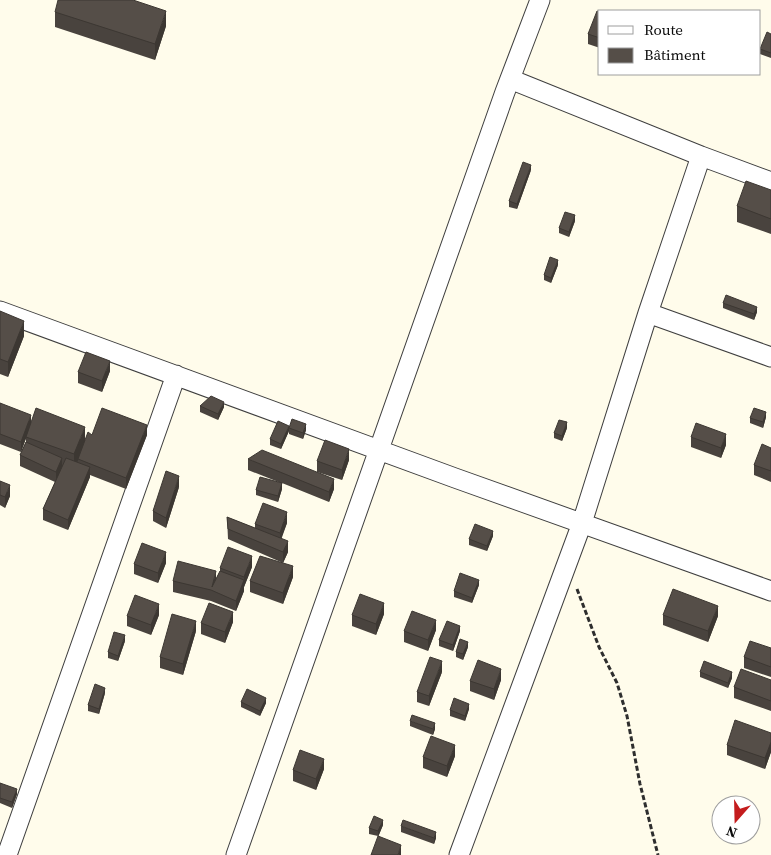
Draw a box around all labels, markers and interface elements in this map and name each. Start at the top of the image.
legend [598,10,761,75]
text: Route [644,19,683,40]
text: Bâtiment [644,44,706,65]
north arrow [711,795,761,845]
text: N [723,821,740,843]

